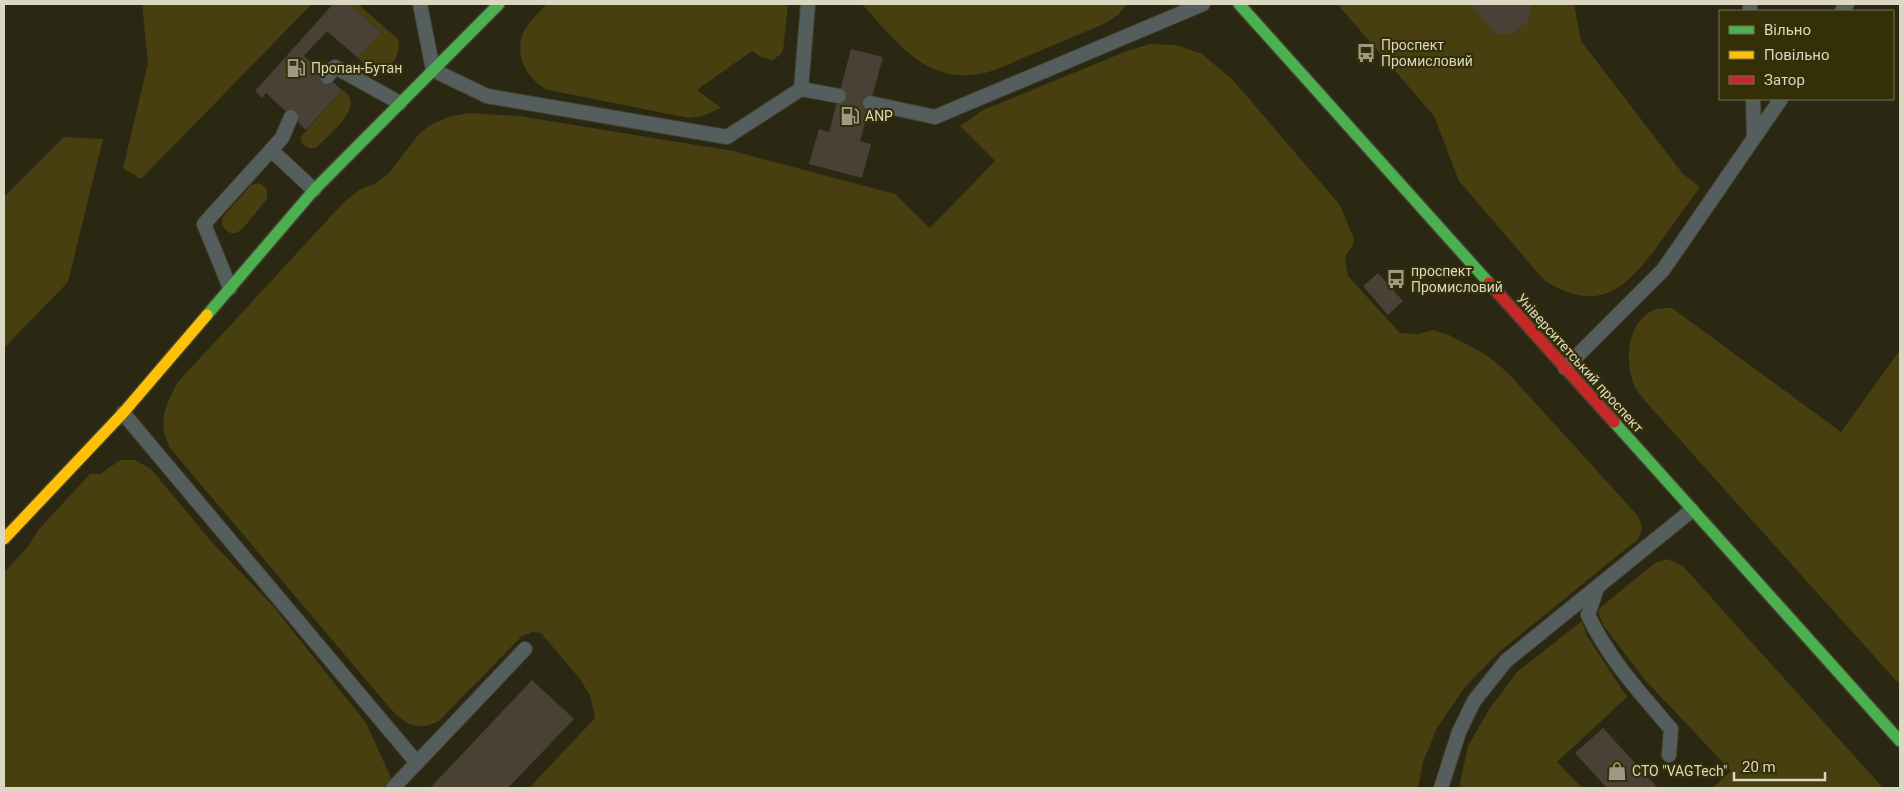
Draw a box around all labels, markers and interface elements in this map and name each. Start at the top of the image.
legend [1719,10,1894,100]
text: Вільно [1764,21,1811,39]
place label: Проспект Промисловий [1381,37,1473,69]
bus stop icon: Проспект Промисловий [1355,42,1377,64]
text: Повільно [1764,46,1830,64]
fuel station icon: Пропан-Бутан [285,57,307,79]
place label: Пропан-Бутан [311,60,402,76]
text: Затор [1764,71,1805,89]
fuel station icon: ANP [839,105,861,127]
place label: ANP [865,108,893,124]
place label: проспект Промисловий [1411,263,1503,295]
bus stop icon: проспект Промисловий [1385,268,1407,290]
street label: Університетський проспект [1513,290,1647,436]
scale bar [1734,750,1825,782]
text: 20 m [1742,758,1776,776]
shop icon: СТО "VAGTech" [1606,760,1628,782]
place label: СТО "VAGTech" [1632,763,1728,779]

